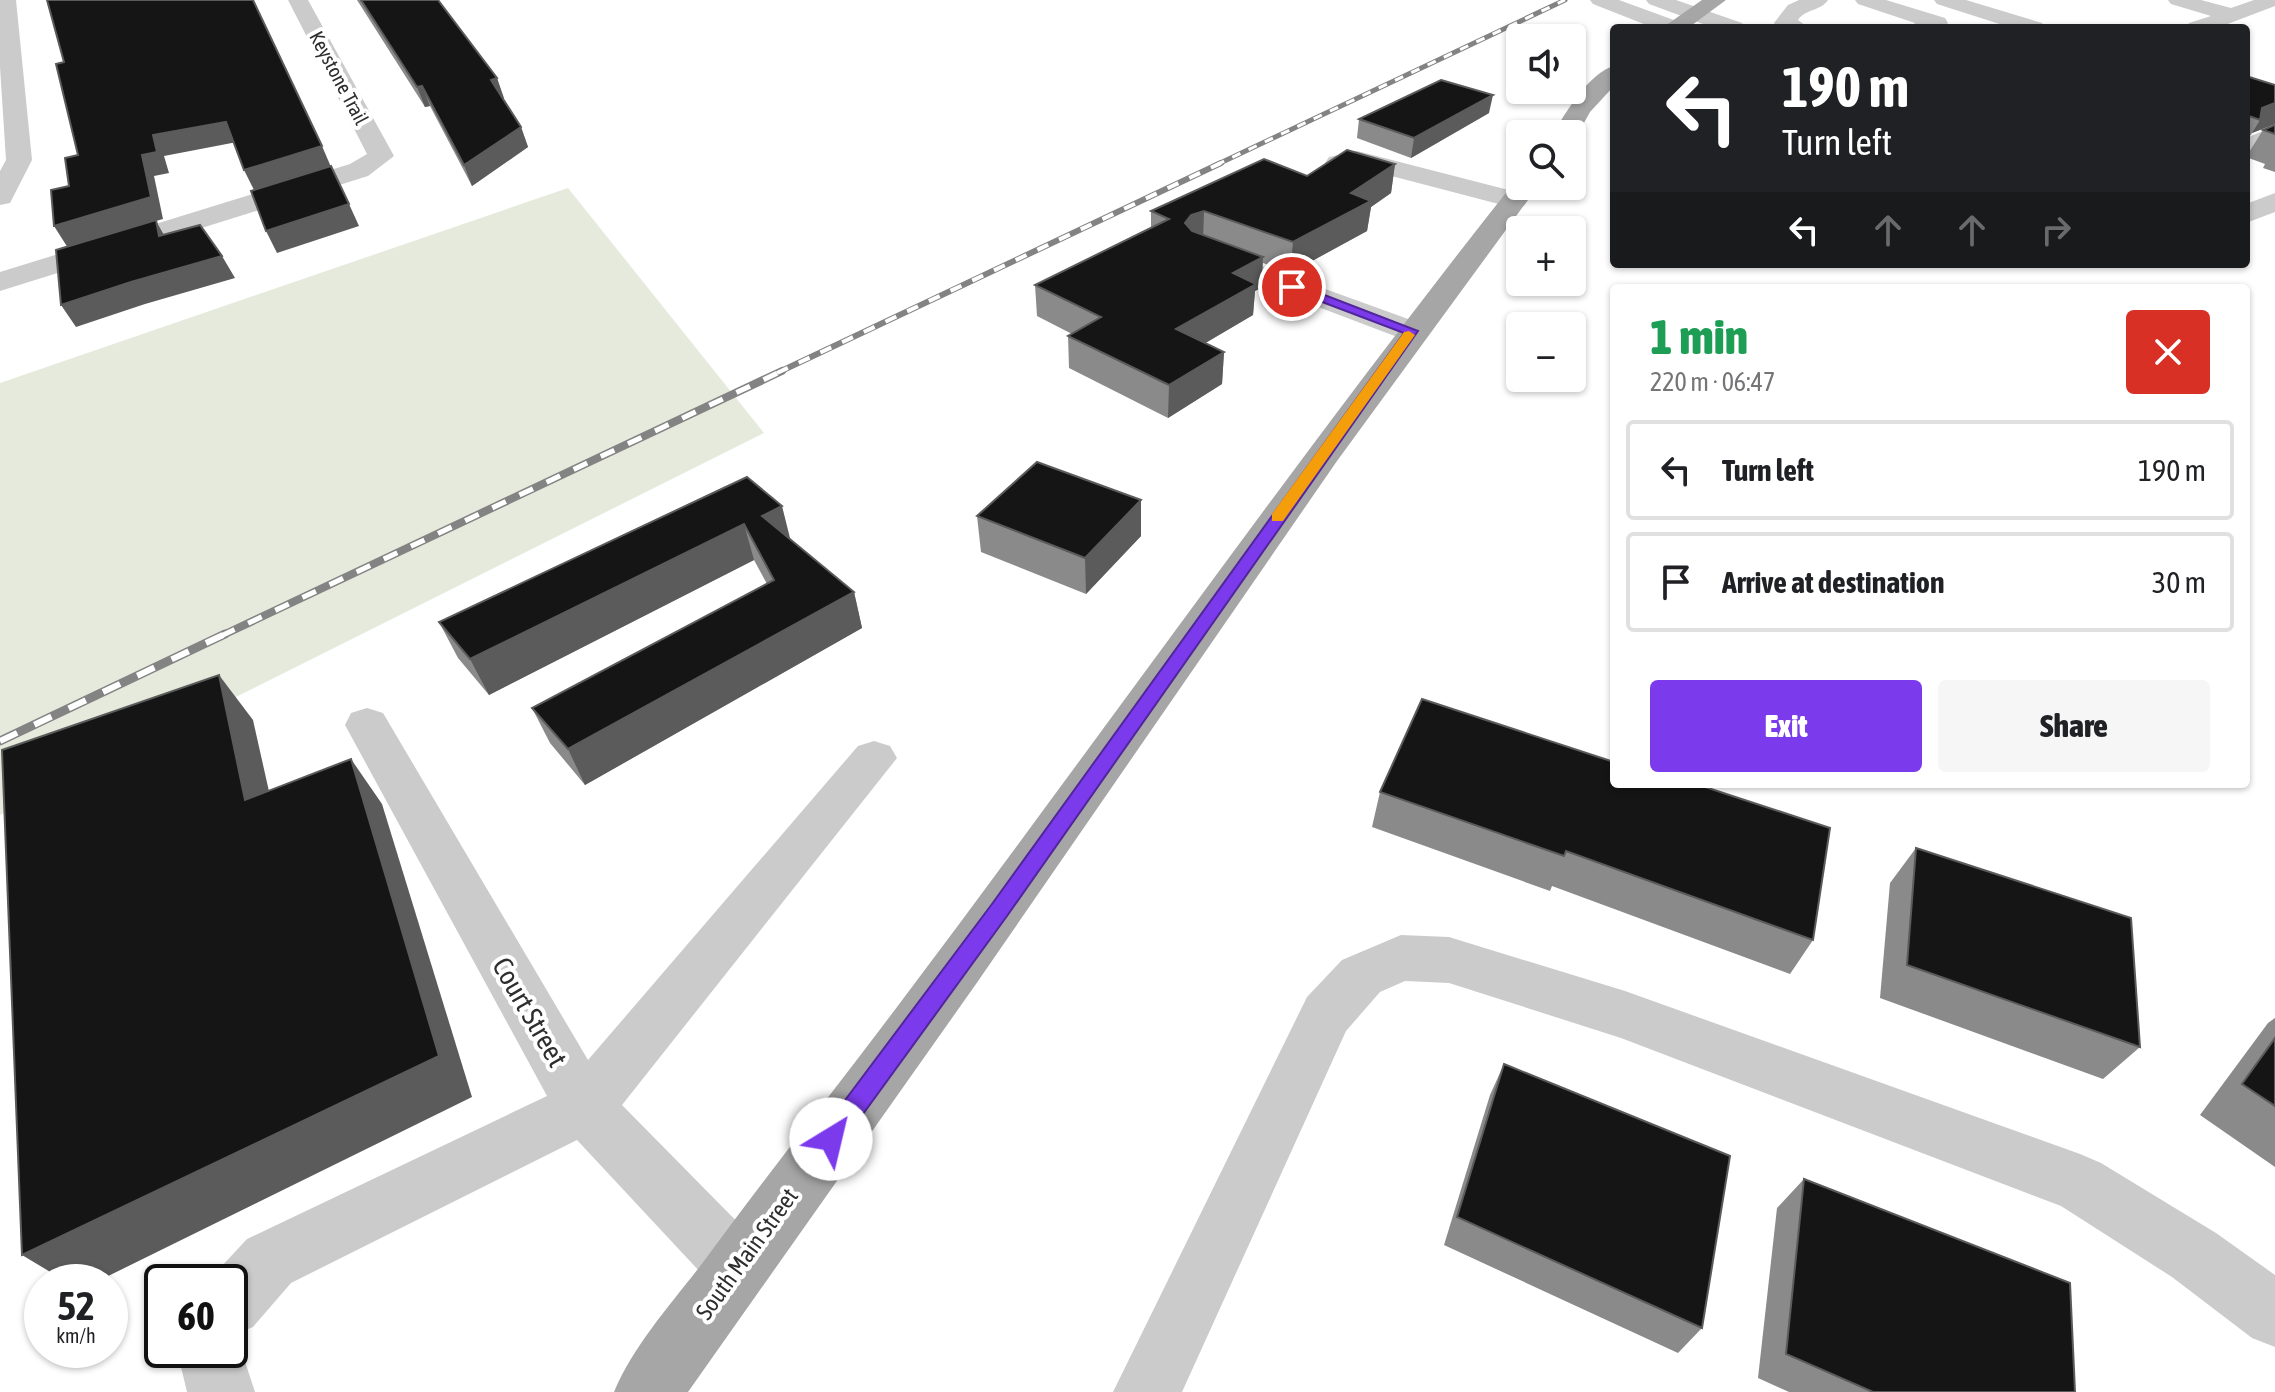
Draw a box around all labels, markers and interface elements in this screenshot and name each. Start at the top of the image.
map controls [1506,24,1586,392]
button: sound [1506,24,1586,104]
street label: Keystone Trail [305,27,374,129]
text: 190 m [1782,55,1909,119]
icon: left [1650,56,1754,160]
button: search [1506,120,1586,200]
text: Turn left [1782,121,1892,163]
icon: left [1782,208,1826,252]
icon: ahead [1866,208,1910,252]
icon: ahead [1950,208,1994,252]
icon: right [2034,208,2078,252]
button: + [1506,216,1586,296]
pin [1258,253,1326,321]
icon: arrive [1270,265,1314,309]
text: 1 min [1650,309,1748,364]
button: close [2126,310,2210,394]
button: − [1506,312,1586,392]
text: 220 m · 06:47 [1650,367,1775,397]
icon: left [1654,448,1698,492]
text: Turn left [1722,453,1814,487]
text: 190 m [2138,453,2206,487]
icon: arrive [1654,560,1698,604]
text: Arrive at destination [1722,565,1944,599]
text: 30 m [2152,565,2206,599]
button: Exit [1650,680,1922,772]
button: Share [1938,680,2210,772]
street label: Court Street [486,952,574,1072]
position arrow [789,1097,873,1181]
street label: South Main Street [690,1183,803,1324]
speed limit sign: 60 [144,1264,248,1368]
text: 52 [57,1283,95,1328]
text: km/h [56,1324,96,1347]

